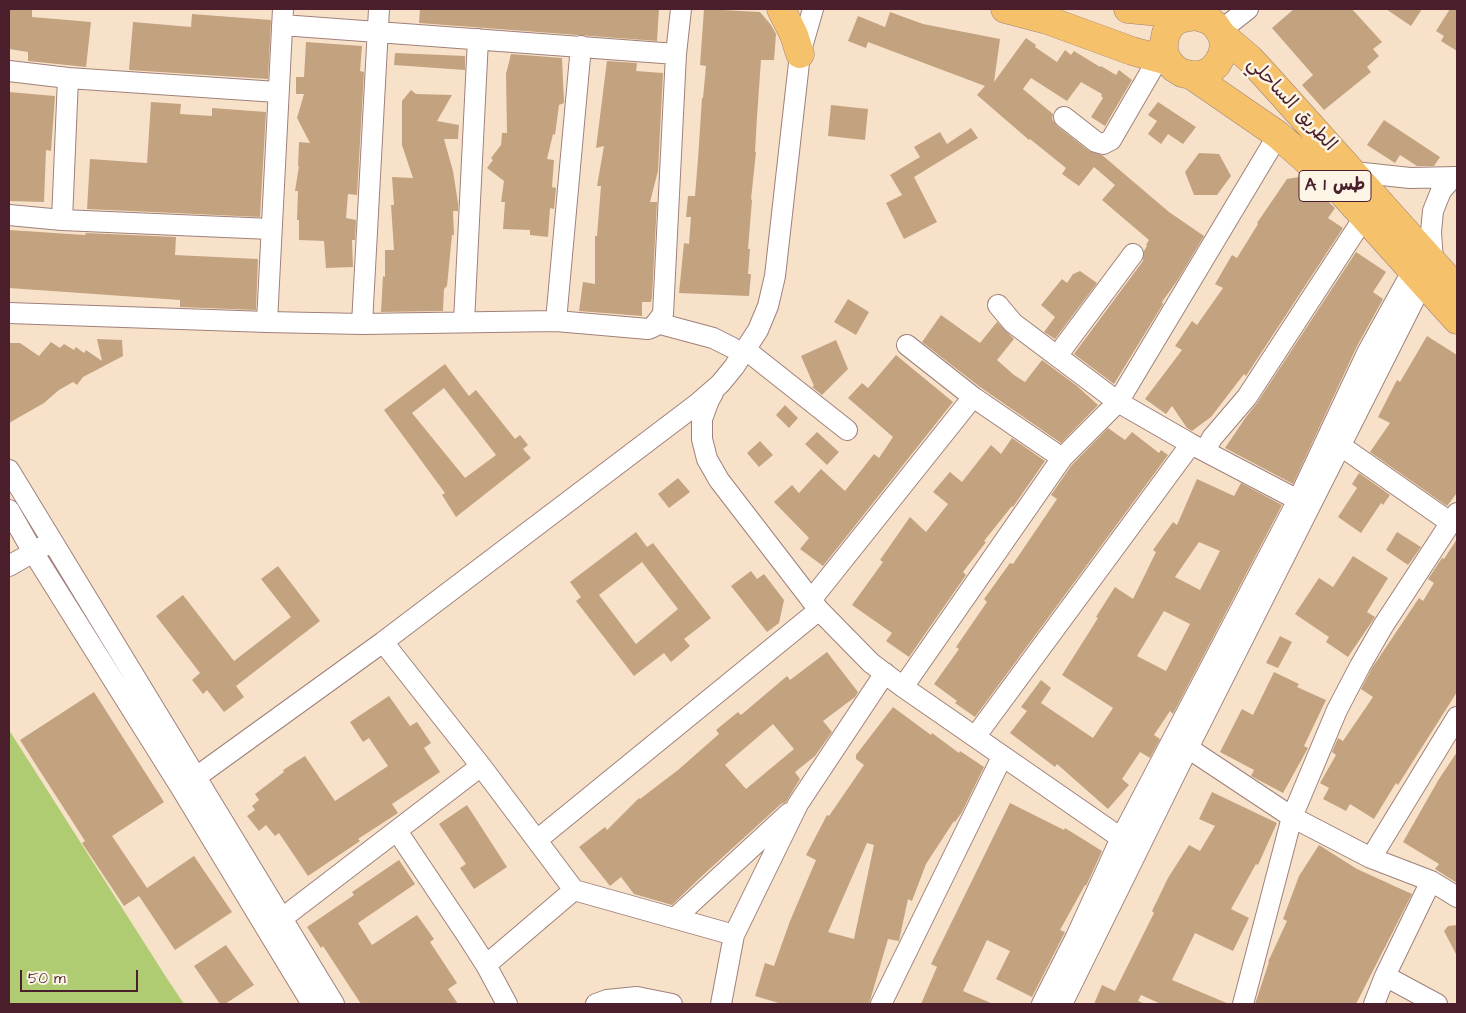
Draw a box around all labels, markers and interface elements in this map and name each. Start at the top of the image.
street label: الطريق الساحلي [1242,53,1340,157]
road number: A 1 طس [1299,170,1371,202]
scale bar [22,960,140,992]
text: 50 m [28,968,66,989]

